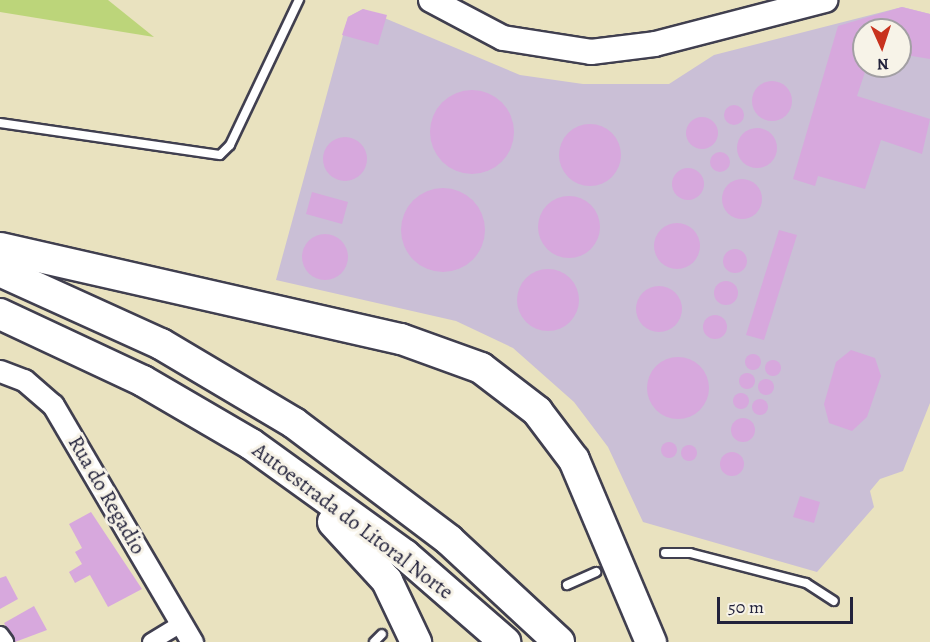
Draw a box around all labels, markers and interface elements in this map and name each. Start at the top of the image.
north arrow [852,18,912,78]
text: N [876,53,889,75]
street label: Rua do Regadio [63,431,151,559]
street label: Autoestrada do Litoral Norte [248,437,458,605]
scale bar [720,585,856,623]
text: 50 m [728,595,764,619]

